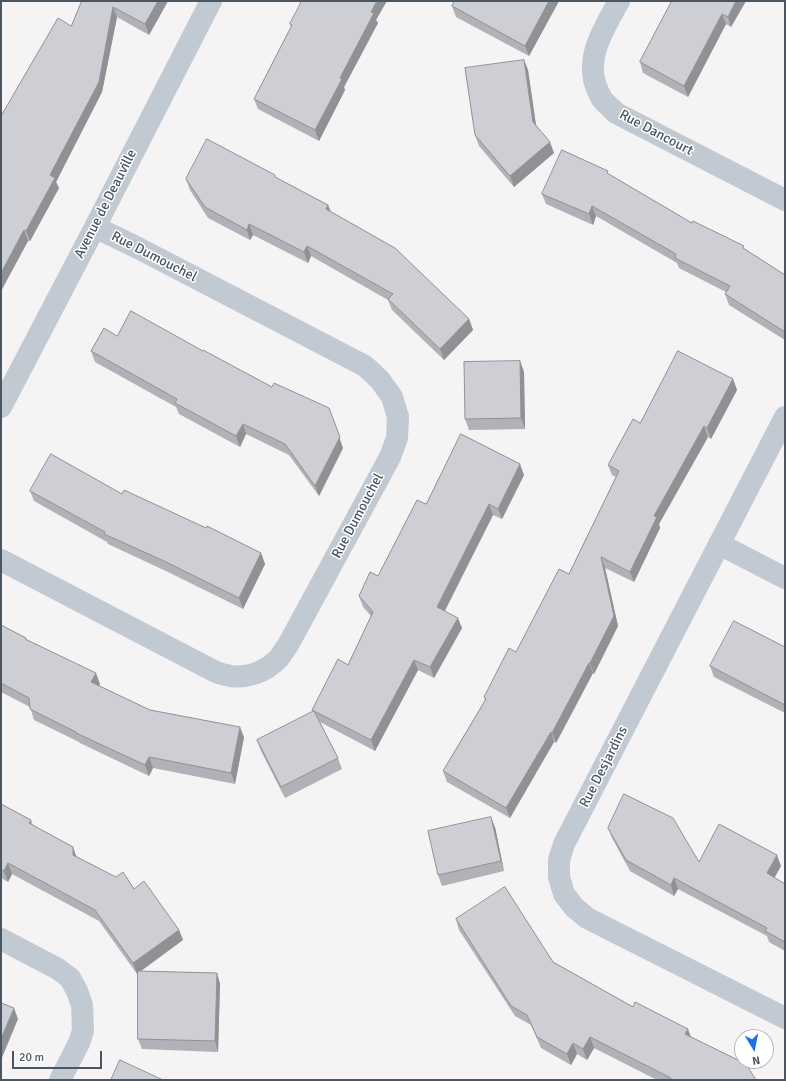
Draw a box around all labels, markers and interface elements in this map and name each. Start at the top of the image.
street label: Rue Dancourt [616,107,696,159]
street label: Avenue de Deauville [71,147,141,261]
street label: Rue Dumouchel [108,228,200,286]
street label: Rue Dumouchel [329,471,387,561]
street label: Rue Desjardins [576,724,632,810]
north arrow [734,1029,774,1069]
scale bar [14,1043,104,1069]
text: 20 m [19,1050,44,1065]
text: N [751,1053,761,1067]

